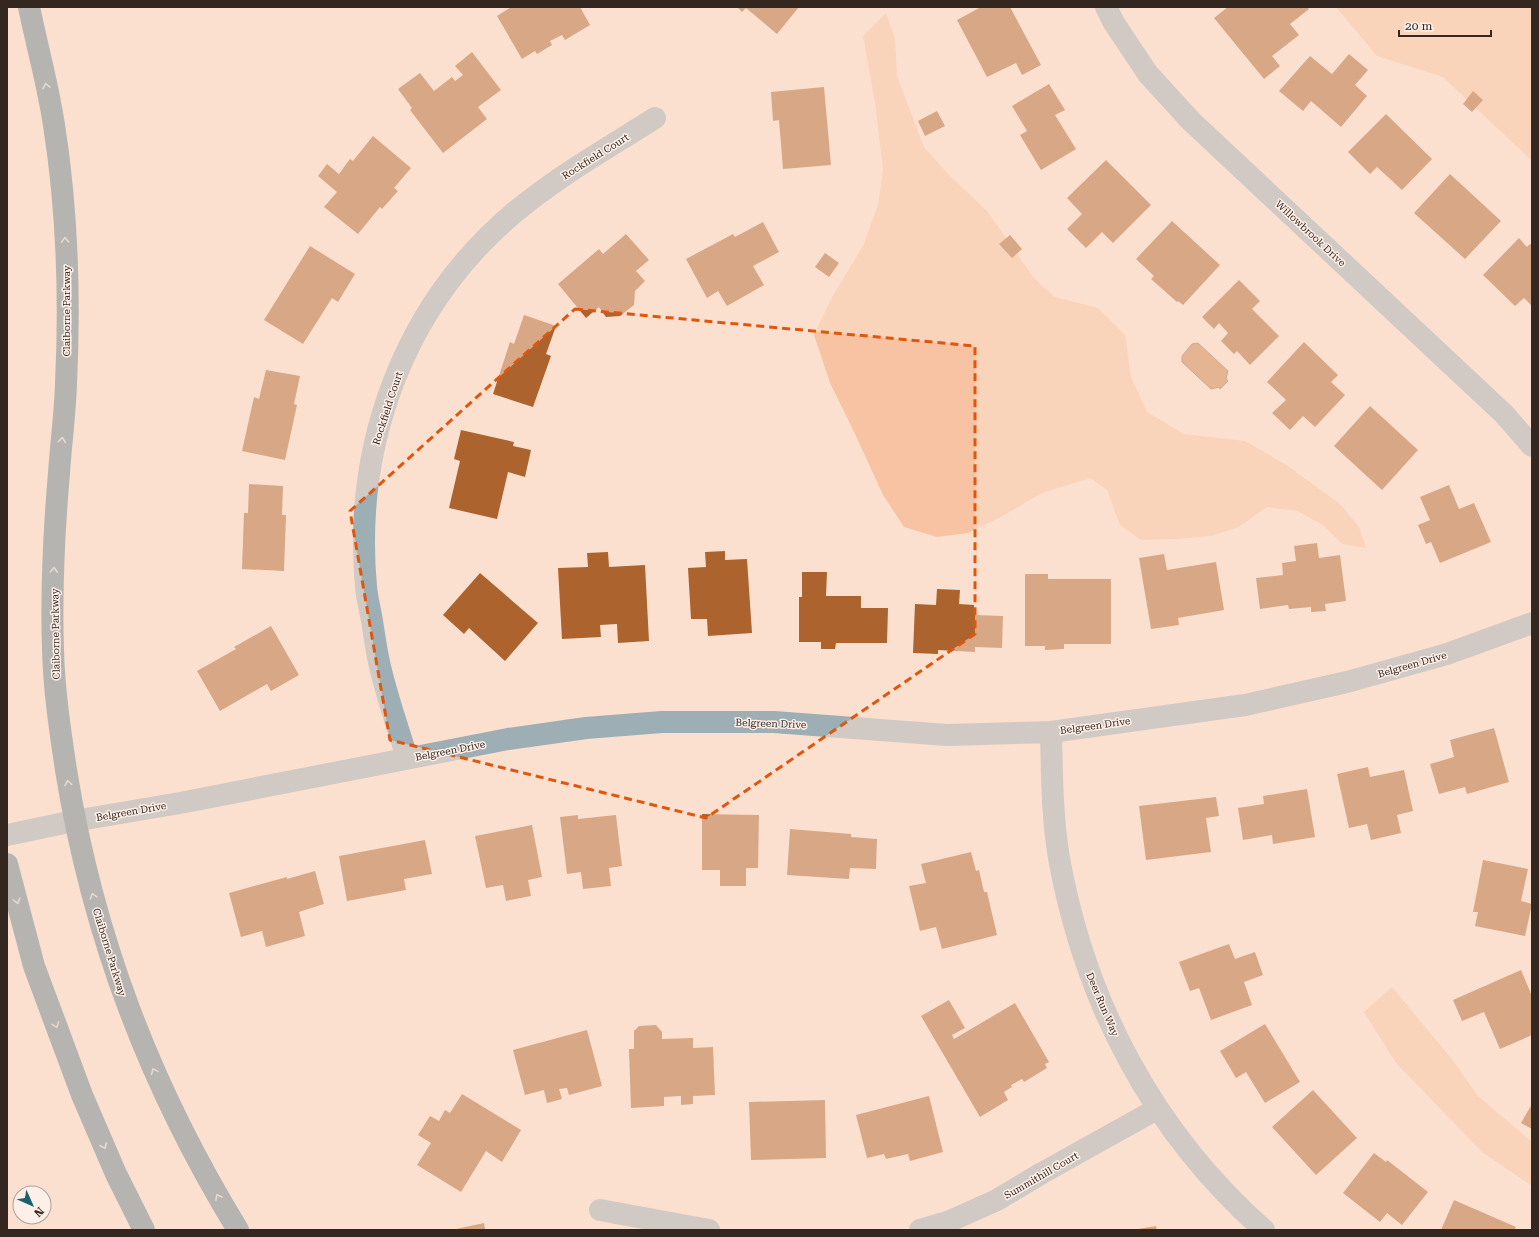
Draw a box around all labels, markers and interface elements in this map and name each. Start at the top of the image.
scale bar [1399,12,1491,38]
text: 20 m [1405,19,1432,33]
one-way arrow [42,83,50,89]
street label: Rockfield Court [560,131,631,181]
street label: Willowbrook Drive [1273,198,1348,269]
one-way arrow [61,237,69,243]
street label: Claiborne Parkway [61,265,72,357]
street label: Rockfield Court [370,370,405,446]
one-way arrow [57,437,66,443]
one-way arrow [50,567,58,573]
street label: Claiborne Parkway [49,588,62,680]
street label: Belgreen Drive [1376,649,1448,680]
street label: Belgreen Drive [1059,715,1132,736]
street label: Belgreen Drive [735,717,807,730]
street label: Belgreen Drive [414,738,487,763]
one-way arrow [64,780,73,786]
street label: Belgreen Drive [95,800,168,823]
one-way arrow [89,893,98,900]
one-way arrow [12,898,21,905]
street label: Claiborne Parkway [91,907,128,997]
street label: Deer Run Way [1084,971,1121,1038]
one-way arrow [51,1022,60,1029]
one-way arrow [151,1068,159,1076]
one-way arrow [99,1143,107,1150]
street label: Summithill Court [1002,1150,1080,1201]
north arrow [12,1185,52,1225]
one-way arrow [215,1193,223,1201]
text: N [31,1204,46,1220]

